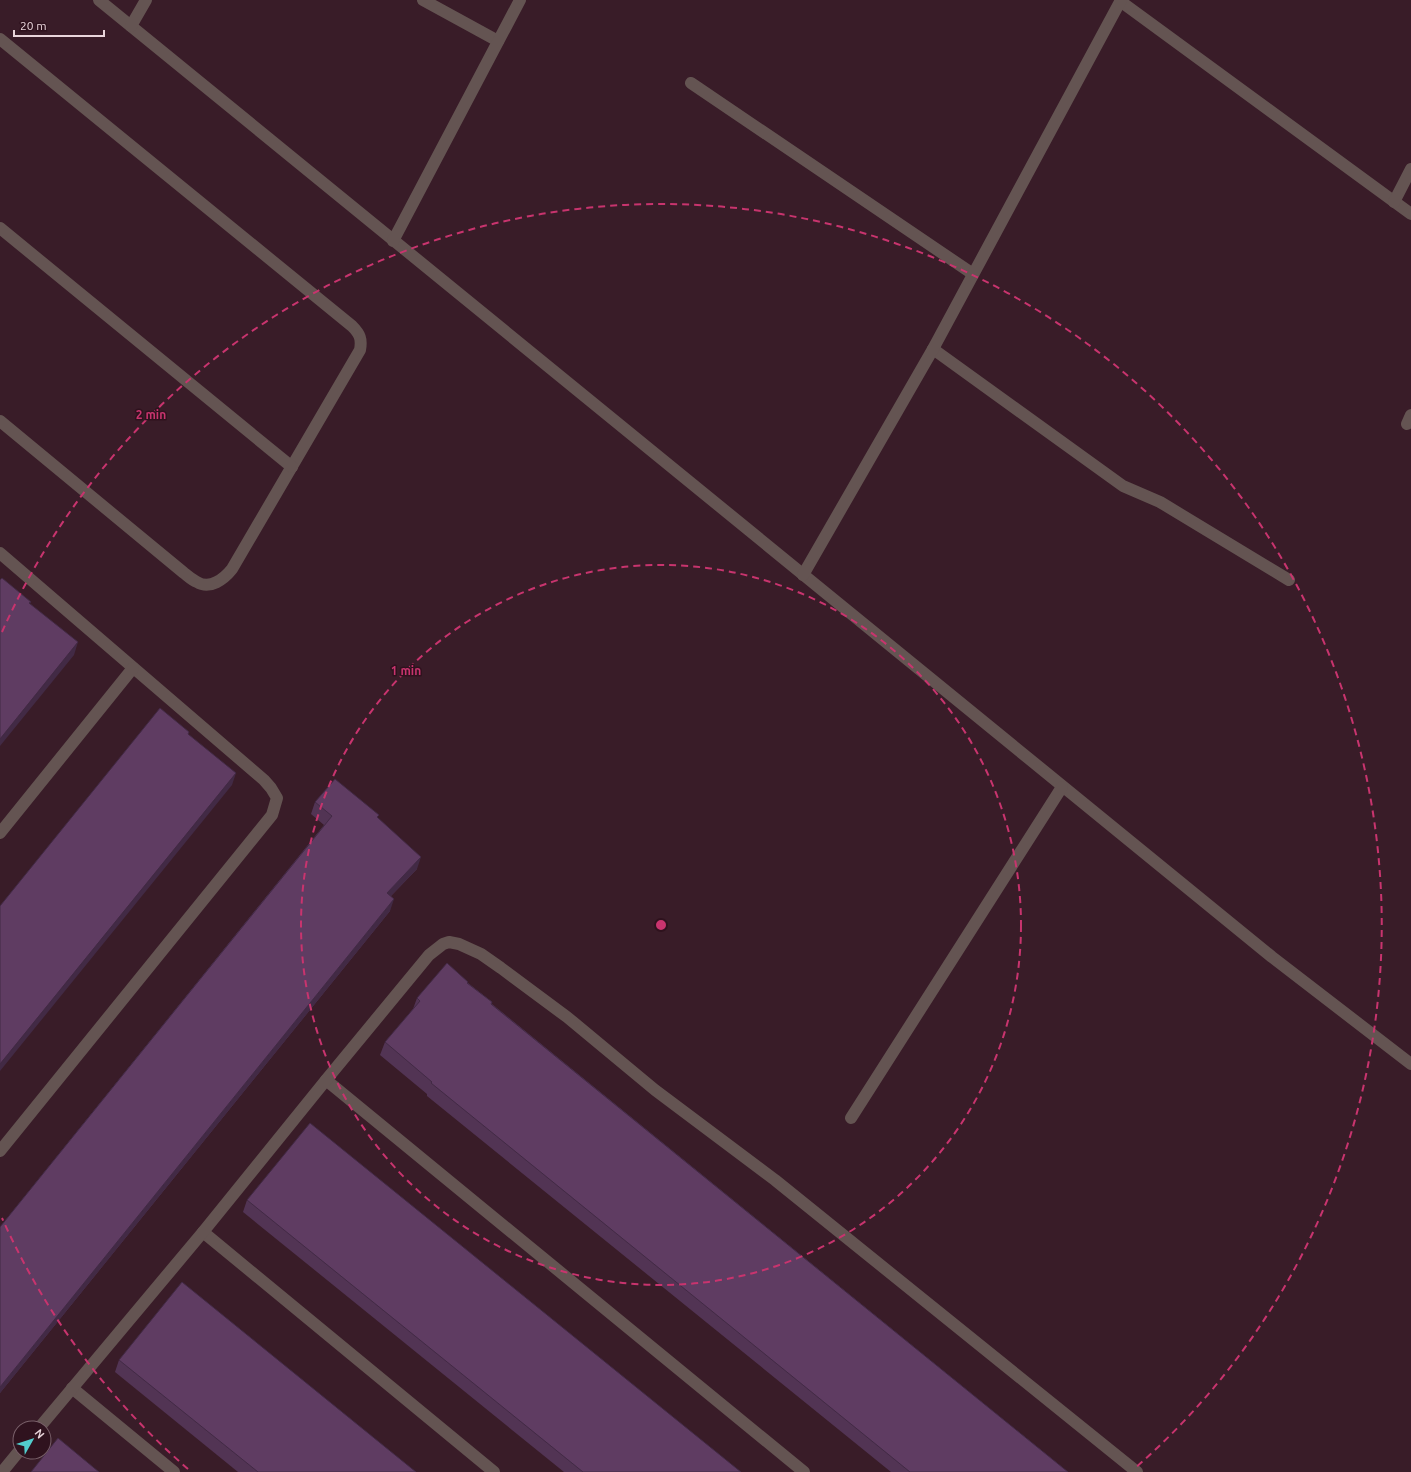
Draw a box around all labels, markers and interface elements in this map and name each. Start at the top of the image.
scale bar [14,12,104,38]
text: 20 m [20,19,47,32]
text: 2 min [136,408,166,421]
text: 1 min [391,664,421,677]
centre of rings [654,918,668,932]
north arrow [12,1420,52,1460]
text: N [33,1427,47,1441]

